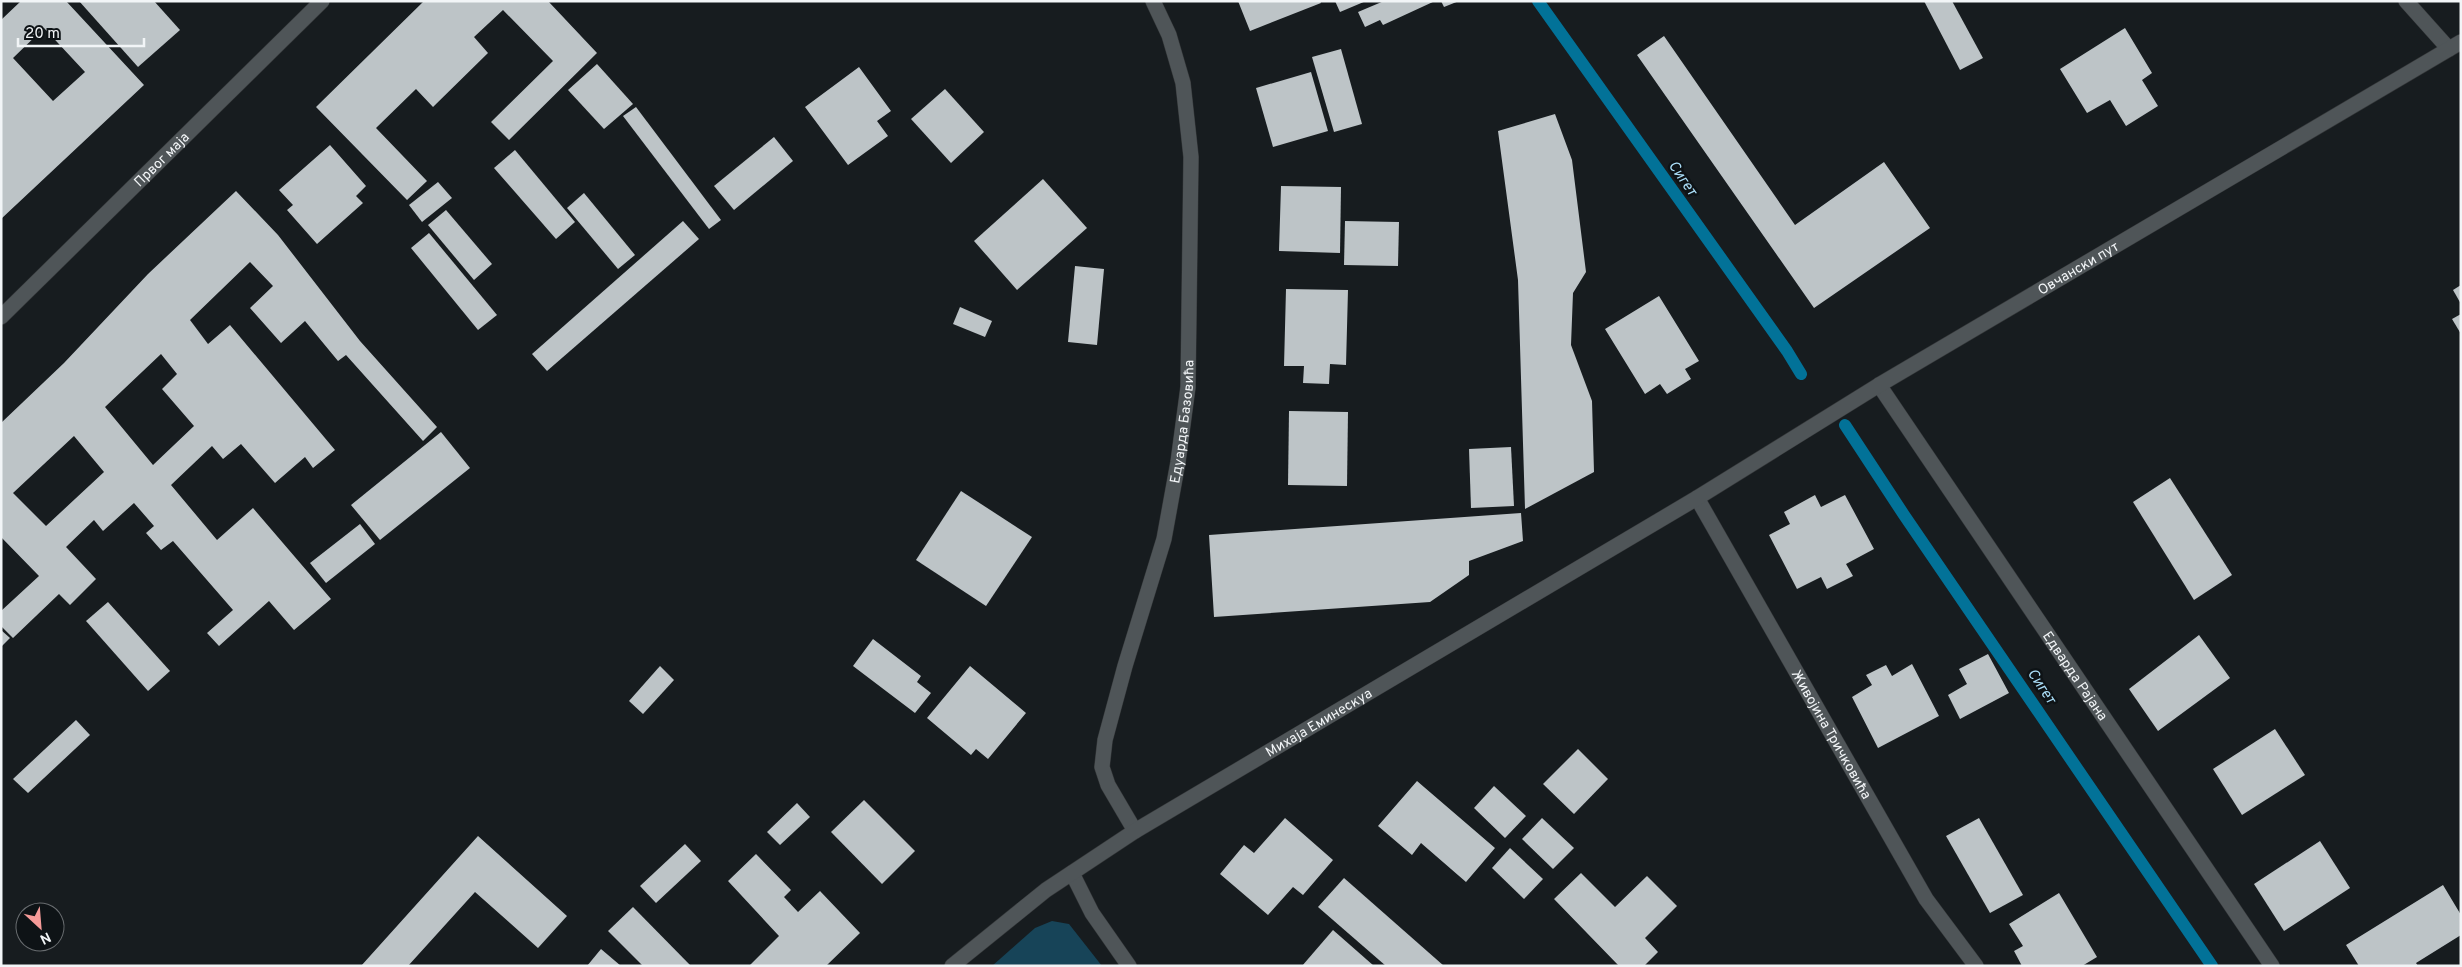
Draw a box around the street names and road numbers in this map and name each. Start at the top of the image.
street label: Првог маја [131,129,194,191]
street label: Овчански пут [2035,239,2122,299]
street label: Едуарда Базовића [1167,360,1198,485]
street label: Едварда Рајана [2038,629,2111,725]
street label: Живојина Тричковића [1787,667,1874,803]
street label: Михаја Еминескуа [1263,685,1376,762]

